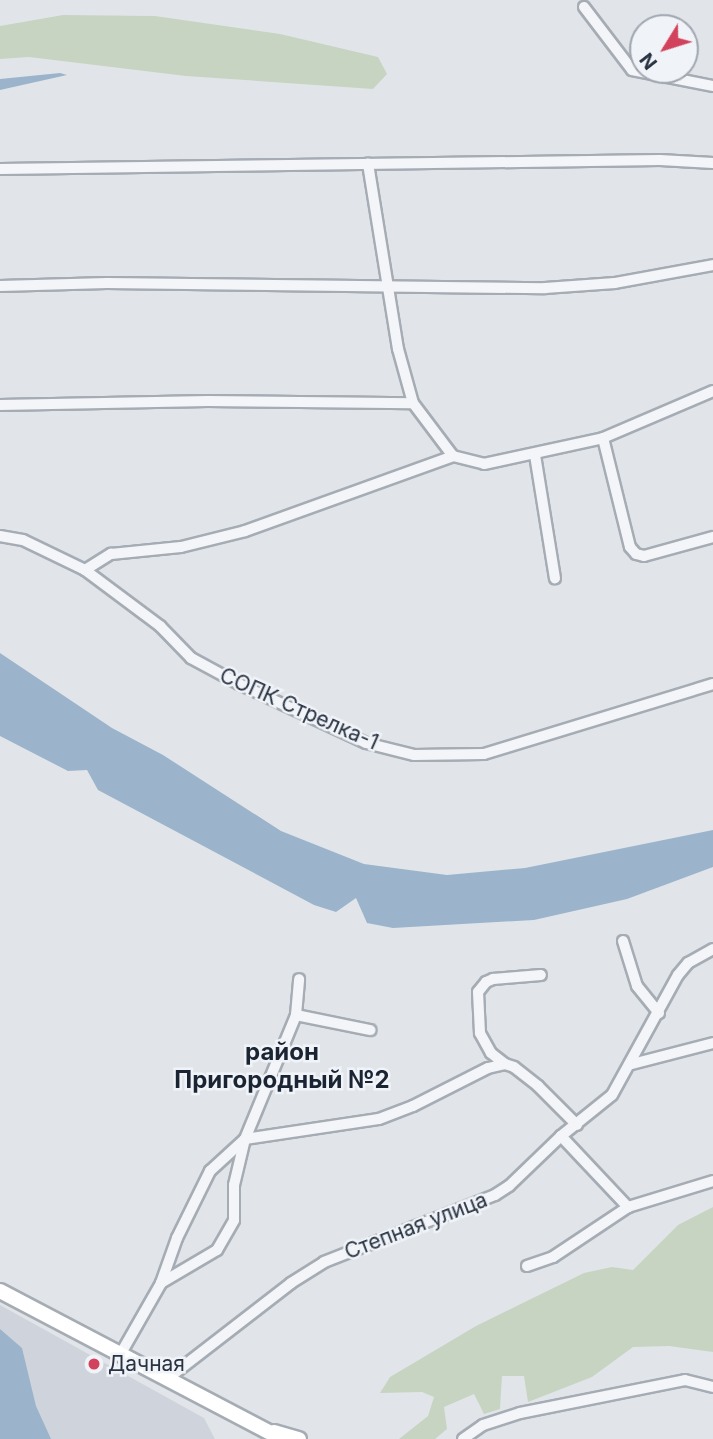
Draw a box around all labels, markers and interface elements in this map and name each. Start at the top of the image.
north arrow [629,14,699,84]
text: N [635,48,662,74]
street label: СОПК Стрелка-1 [216,663,382,755]
district label: район Пригородный №2 [174,1038,390,1094]
street label: Степная улица [341,1187,491,1265]
place label: Дачная [108,1351,185,1377]
marker: Дачная [86,1356,102,1372]

